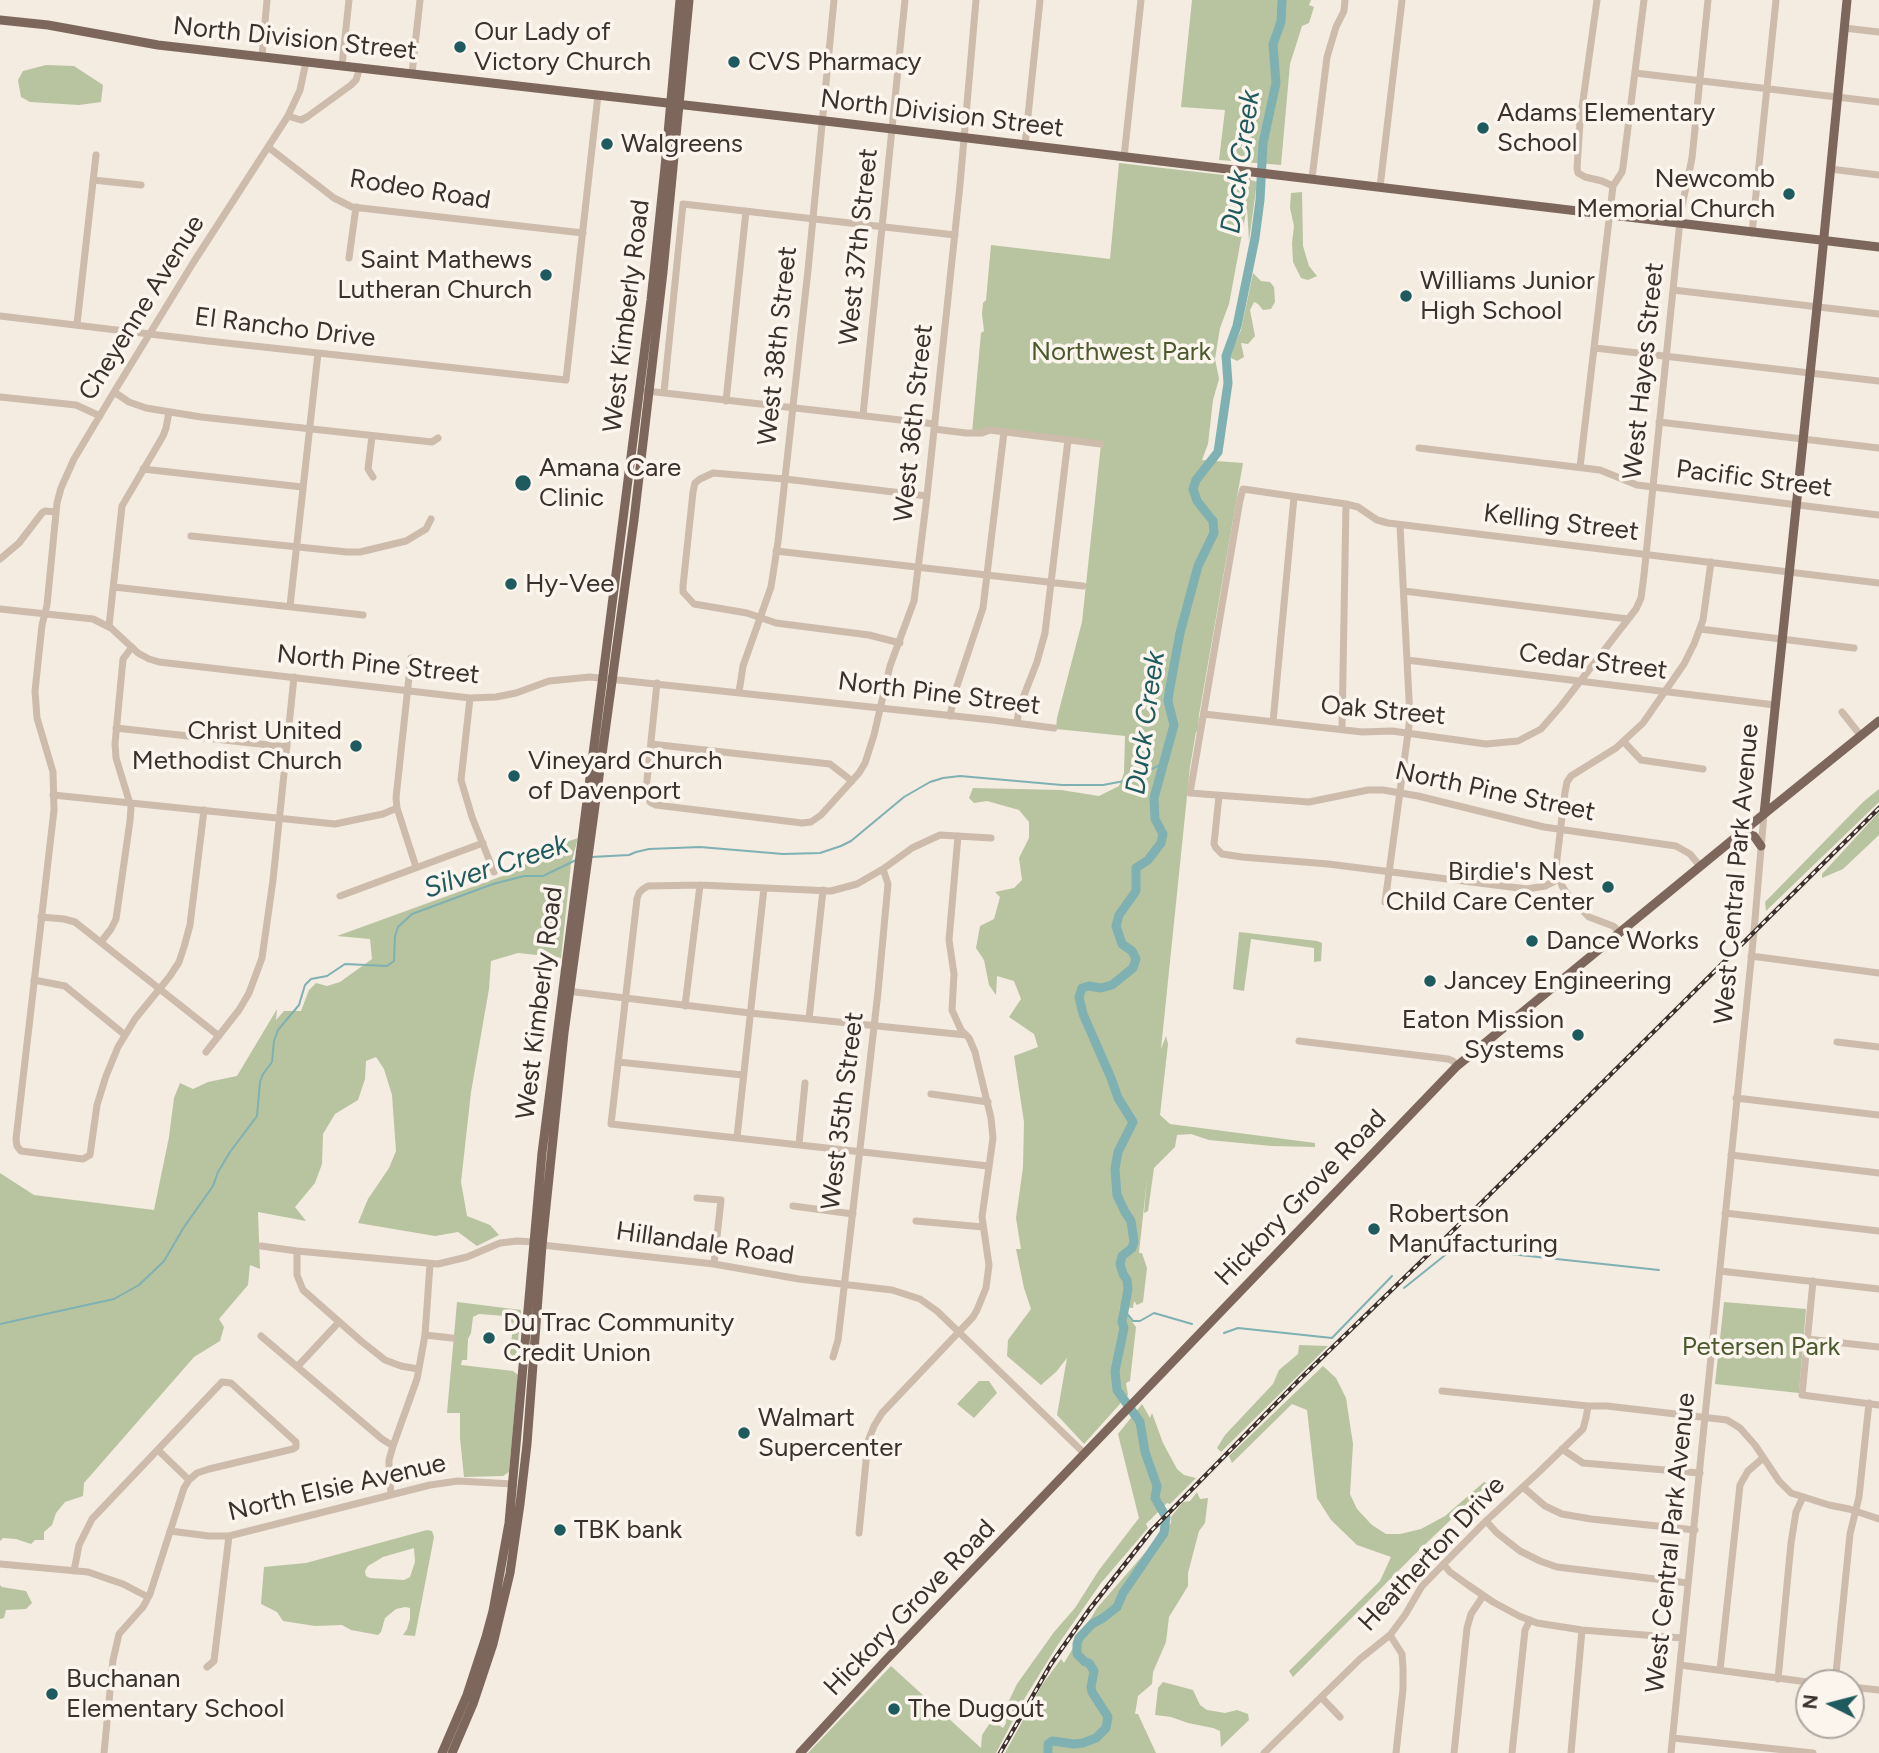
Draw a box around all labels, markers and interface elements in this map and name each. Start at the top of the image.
street label: North Division Street [171,11,419,67]
place label: Our Lady of Victory Church [474,16,651,78]
marker: Our Lady of Victory Church [452,39,468,55]
place label: CVS Pharmacy [748,46,922,78]
marker: CVS Pharmacy [726,54,742,70]
street label: North Division Street [818,84,1066,144]
water label: Duck Creek [1214,88,1268,236]
place label: Adams Elementary School [1497,97,1715,158]
marker: Adams Elementary School [1475,120,1491,136]
place label: Walgreens [621,128,743,160]
marker: Walgreens [599,136,615,152]
street label: West 37th Street [833,147,885,347]
street label: Rodeo Road [347,163,493,217]
place label: Newcomb Memorial Church [1576,163,1775,224]
marker: Newcomb Memorial Church [1781,186,1797,202]
street label: West Kimberly Road [597,198,657,434]
street label: Cheyenne Avenue [73,210,211,406]
place label: Saint Mathews Lutheran Church [337,244,532,306]
street label: West 38th Street [752,245,804,447]
street label: West Hayes Street [1617,261,1671,481]
place label: Williams Junior High School [1420,265,1595,326]
marker: Saint Mathews Lutheran Church [538,267,554,283]
marker: Williams Junior High School [1398,288,1414,304]
street label: El Rancho Drive [193,301,377,355]
street label: West 36th Street [888,322,940,524]
park label: Northwest Park [1031,336,1211,368]
place label: Amana Care Clinic [539,452,681,514]
street label: Pacific Street [1674,454,1834,504]
marker: Amana Care Clinic [513,473,533,493]
street label: Kelling Street [1482,498,1640,548]
place label: Hy-Vee [525,568,614,600]
marker: Hy-Vee [503,576,519,592]
street label: Cedar Street [1517,637,1669,687]
street label: North Pine Street [275,639,481,691]
water label: Duck Creek [1119,649,1173,797]
street label: North Pine Street [836,666,1042,722]
street label: Oak Street [1319,690,1447,732]
place label: Christ United Methodist Church [132,715,342,776]
street label: West Central Park Avenue [1708,722,1766,1026]
marker: Christ United Methodist Church [348,738,364,754]
place label: Vineyard Church of Davenport [528,745,723,806]
street label: North Pine Street [1392,756,1598,828]
marker: Vineyard Church of Davenport [506,768,522,784]
water label: Silver Creek [420,828,572,906]
place label: Birdie's Nest Child Care Center [1386,856,1594,917]
marker: Birdie's Nest Child Care Center [1600,879,1616,895]
street label: West Kimberly Road [510,885,570,1121]
place label: Dance Works [1546,925,1699,957]
marker: Dance Works [1524,933,1540,949]
place label: Jancey Engineering [1444,965,1672,997]
marker: Jancey Engineering [1422,973,1438,989]
place label: Eaton Mission Systems [1402,1004,1564,1066]
street label: West 35th Street [815,1010,871,1212]
marker: Eaton Mission Systems [1570,1027,1586,1043]
street label: Hickory Grove Road [1209,1103,1393,1293]
place label: Robertson Manufacturing [1388,1198,1558,1260]
street label: Hillandale Road [614,1216,796,1272]
marker: Robertson Manufacturing [1366,1221,1382,1237]
place label: Du Trac Community Credit Union [503,1307,734,1368]
marker: Du Trac Community Credit Union [481,1330,497,1346]
park label: Petersen Park [1682,1331,1840,1363]
street label: West Central Park Avenue [1640,1391,1702,1695]
place label: Walmart Supercenter [758,1402,902,1464]
marker: Walmart Supercenter [736,1425,752,1441]
street label: North Elsie Avenue [225,1448,449,1528]
street label: Heatherton Drive [1352,1470,1512,1638]
street label: Hickory Grove Road [818,1513,1002,1703]
place label: TBK bank [574,1514,682,1546]
marker: TBK bank [552,1522,568,1538]
place label: Buchanan Elementary School [66,1663,284,1724]
north arrow [1795,1669,1865,1739]
marker: Buchanan Elementary School [44,1686,60,1702]
place label: The Dugout [908,1693,1045,1725]
text: N [1798,1693,1823,1710]
marker: The Dugout [886,1701,902,1717]

